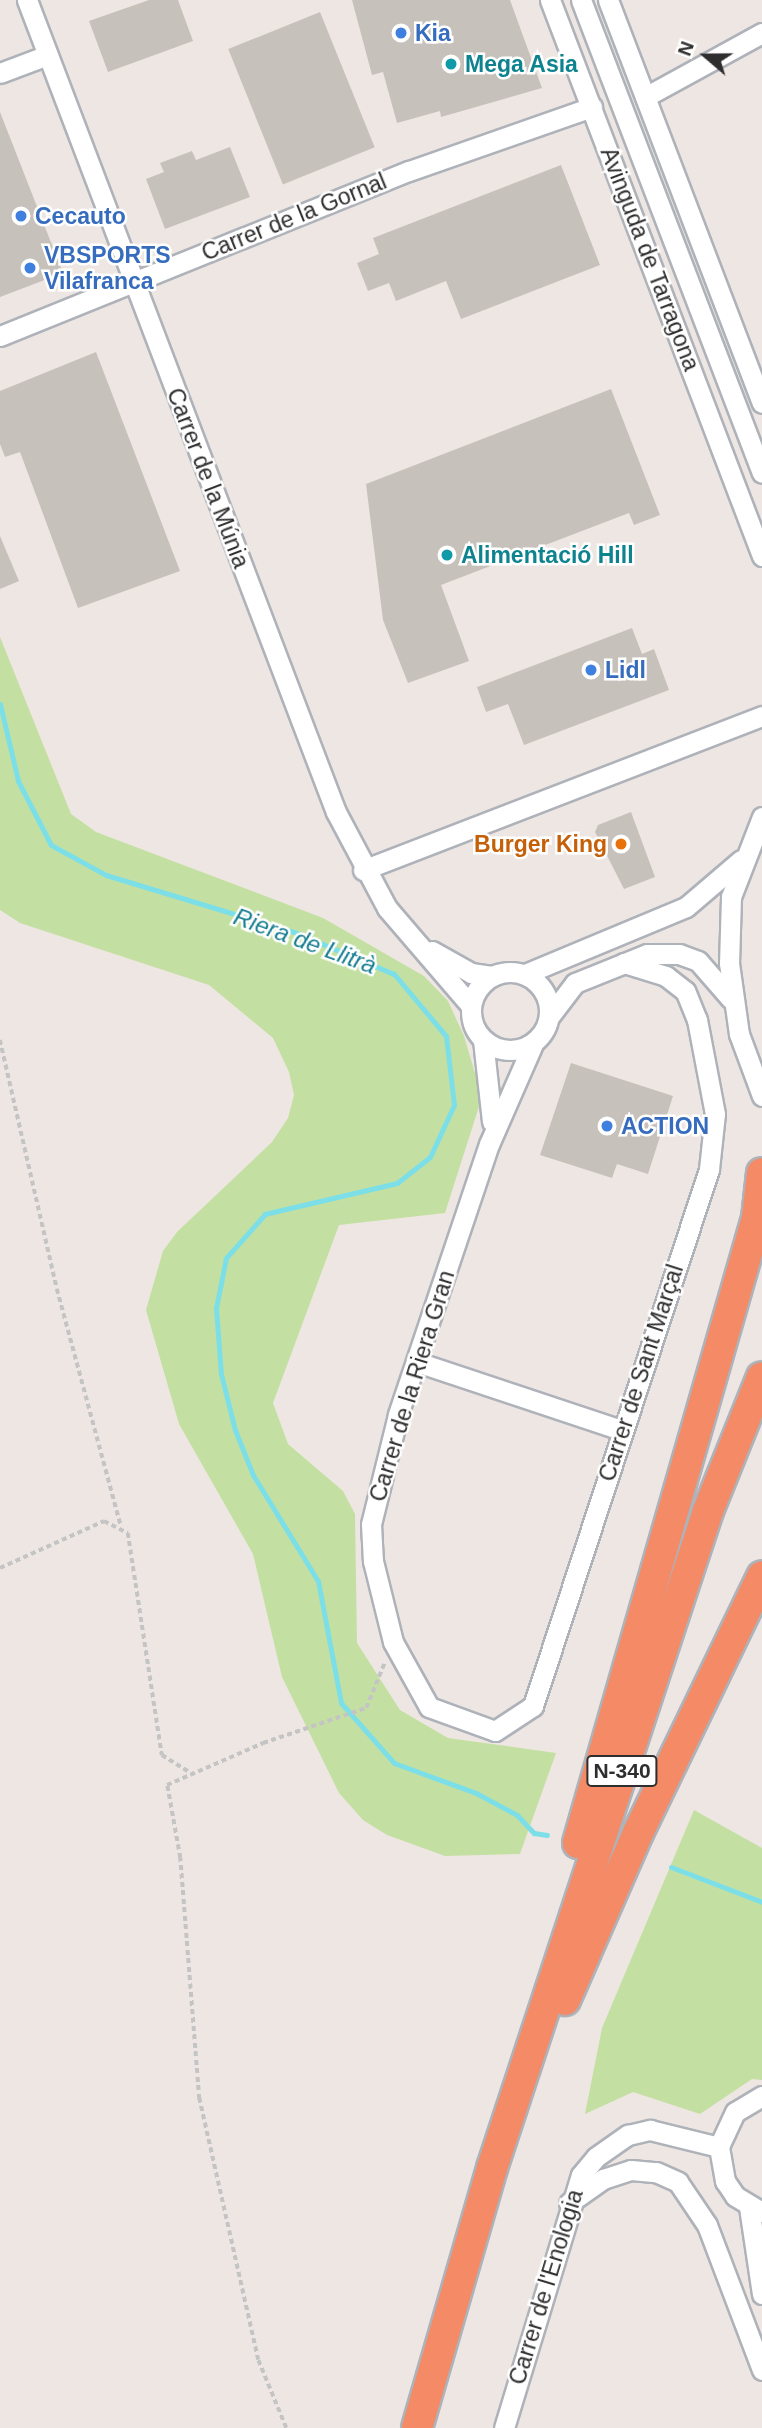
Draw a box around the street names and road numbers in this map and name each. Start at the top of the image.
street label: Avinguda de Tarragona [595,143,705,375]
street label: Carrer de la Gornal [198,167,390,267]
street label: Carrer de la Múnia [161,384,255,572]
street label: Carrer de Sant Marçal [593,1261,689,1485]
street label: Carrer de la Riera Gran [364,1267,460,1505]
road number: N-340 [585,1754,659,1788]
street label: Carrer de l'Enologia [503,2186,589,2388]

